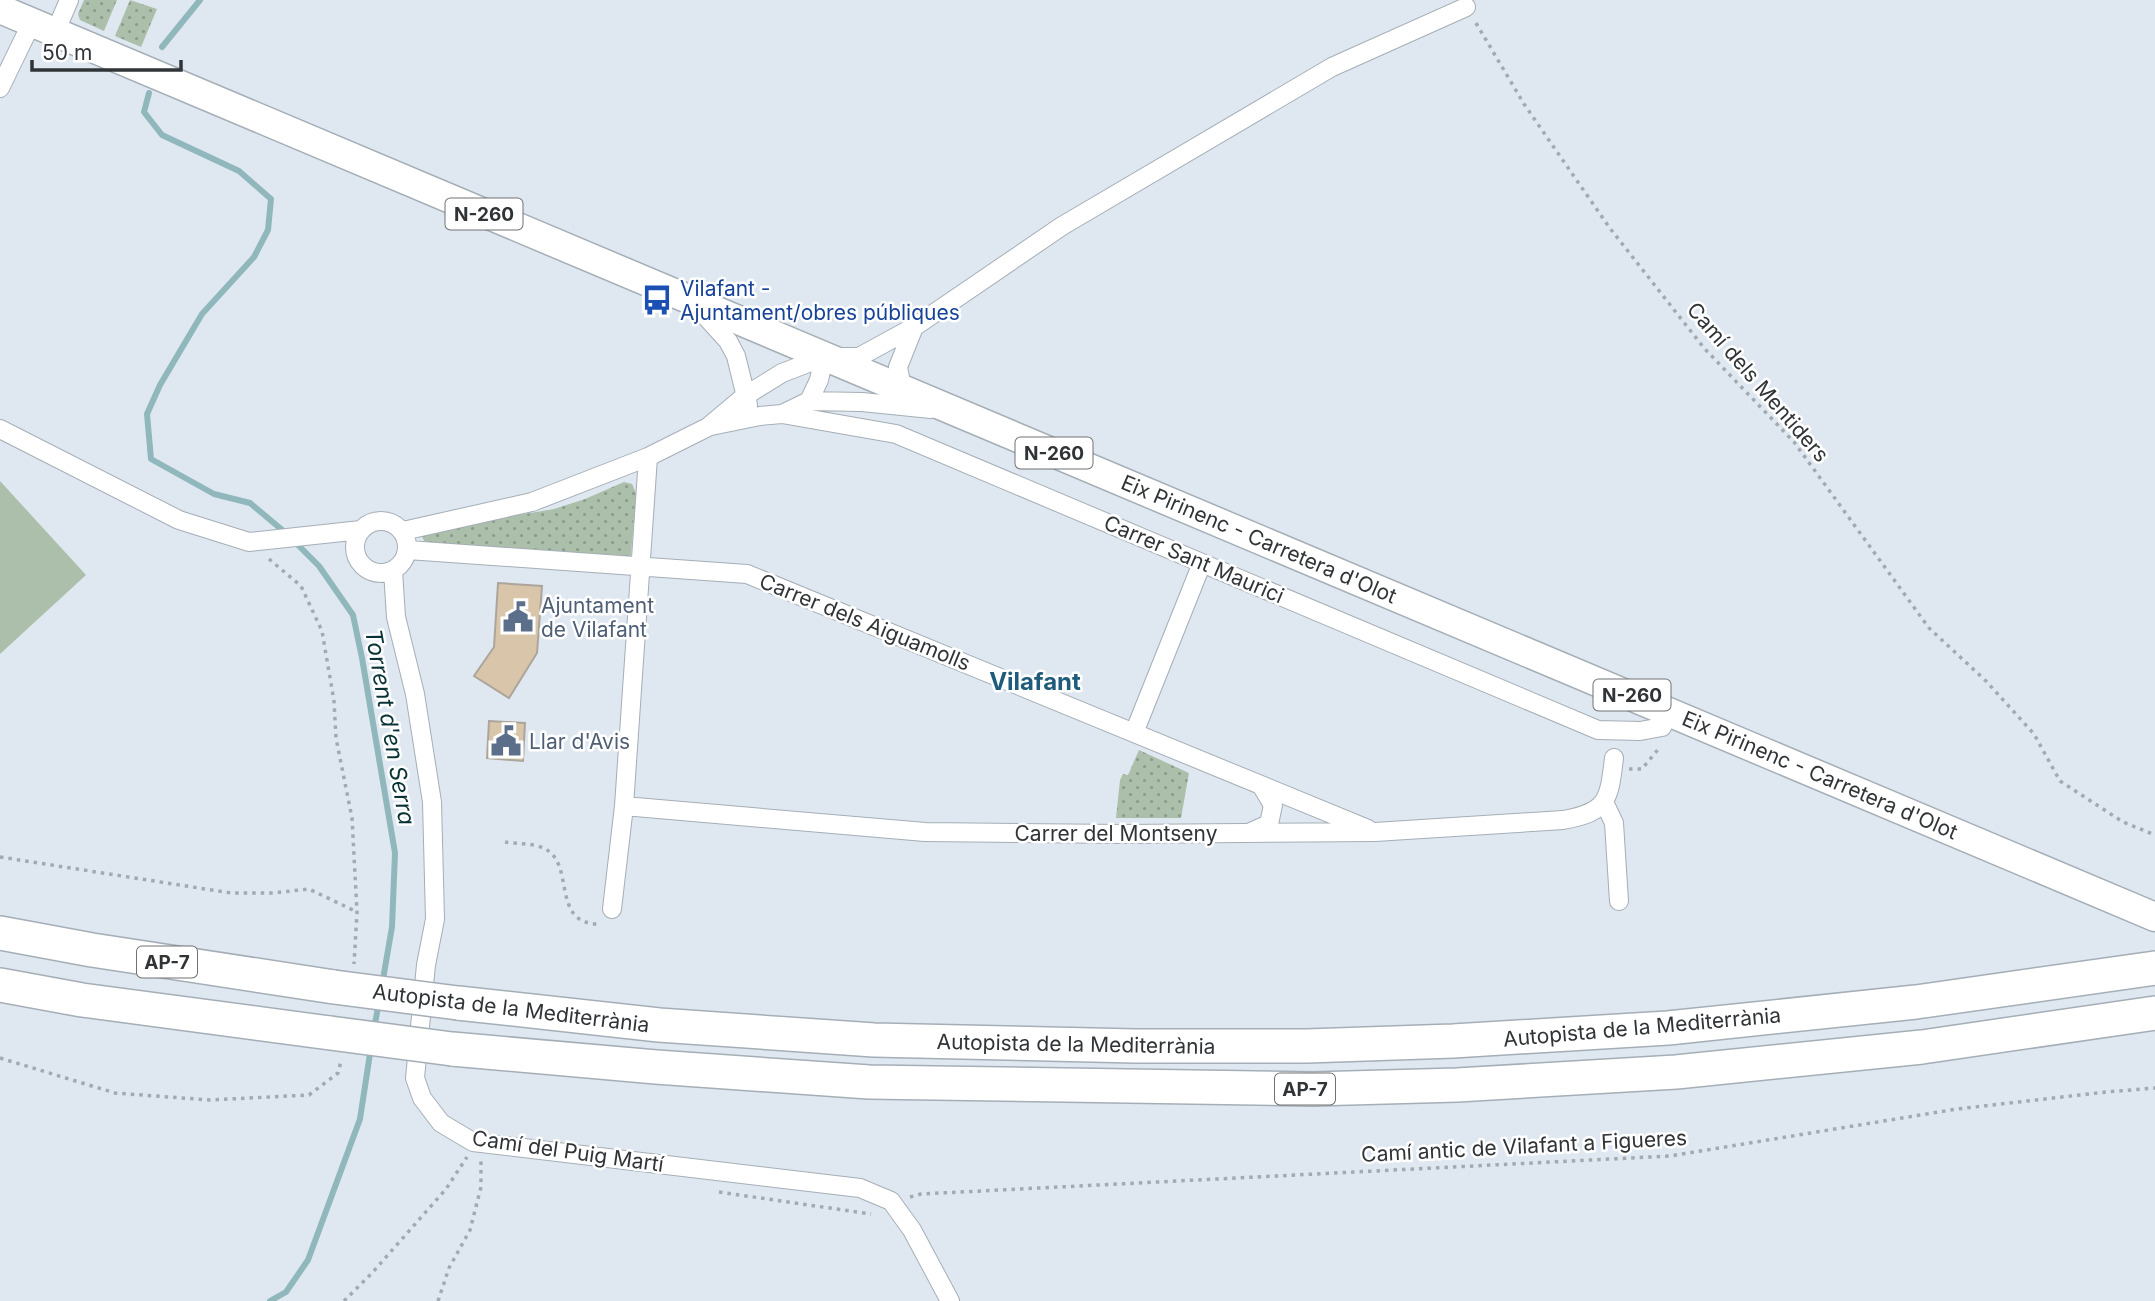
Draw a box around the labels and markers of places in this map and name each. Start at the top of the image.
place label: Vilafant - Ajuntament/obres públiques [680,276,960,325]
bus stop icon: Vilafant - Ajuntament/obres públiques [640,283,674,317]
place label: Ajuntament de Vilafant [541,593,654,642]
public building icon: Ajuntament de Vilafant [501,600,535,634]
public building icon: Llar d'Avis [489,724,523,758]
place label: Llar d'Avis [529,729,630,754]

